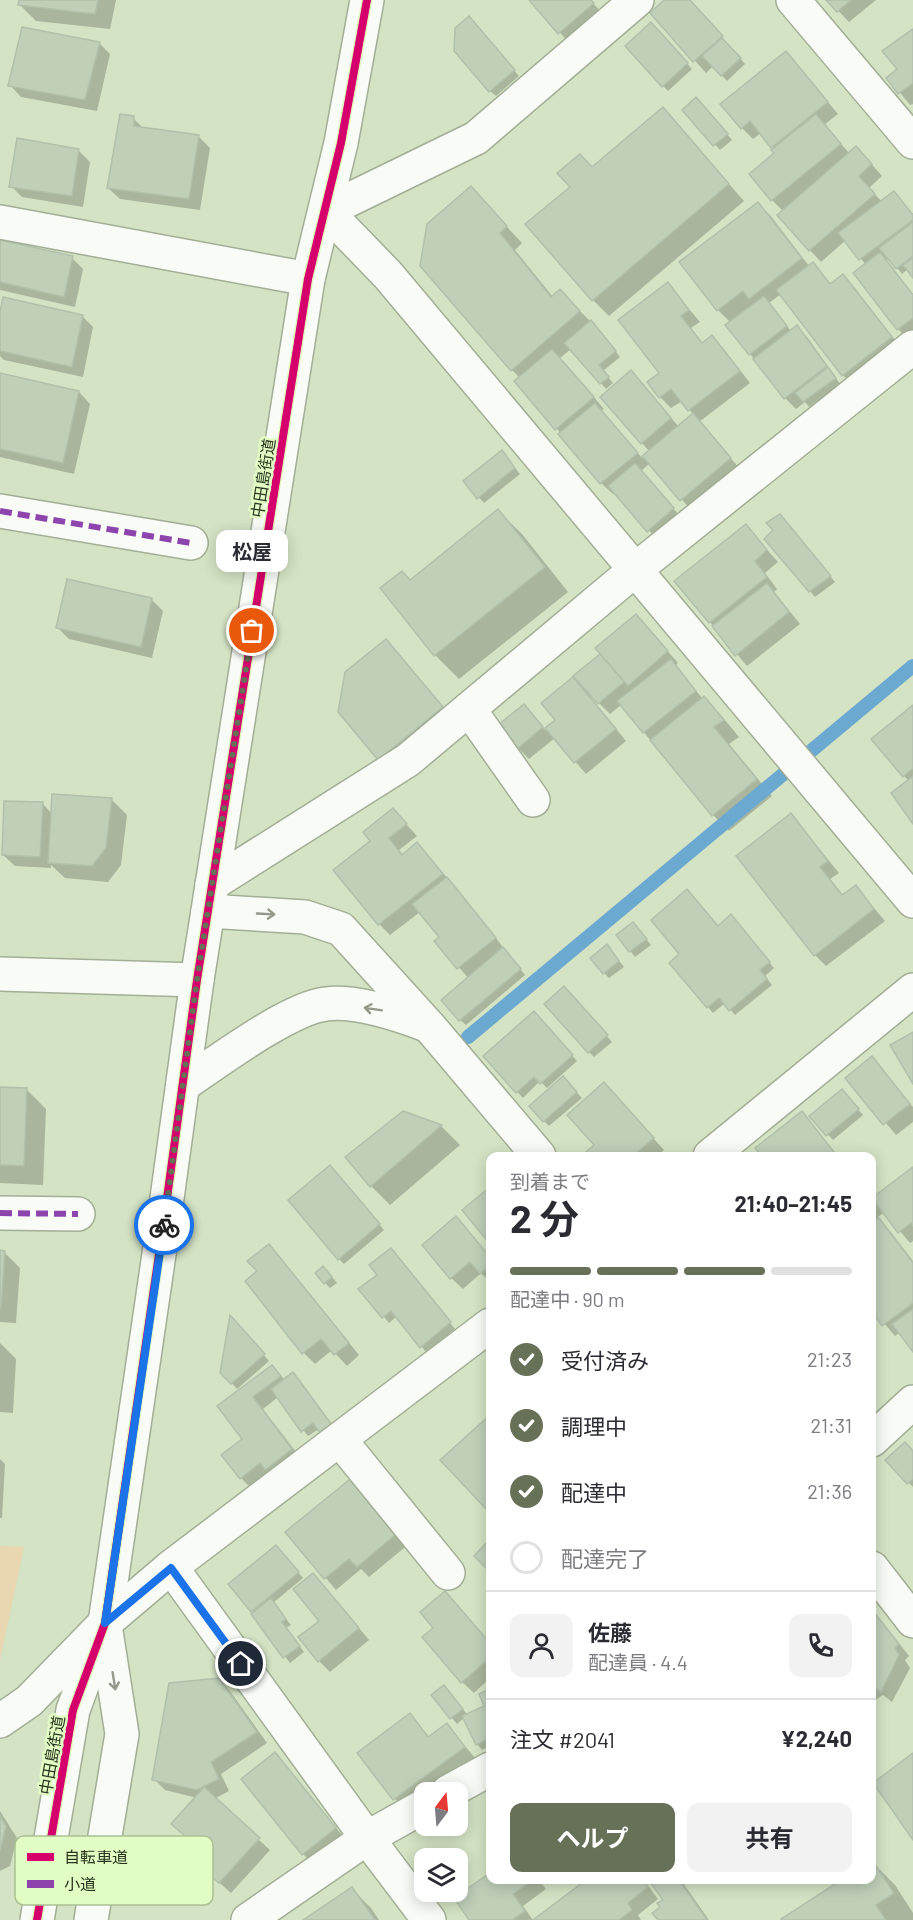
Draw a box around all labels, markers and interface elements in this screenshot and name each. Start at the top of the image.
street label: 中田島街道 [247,437,278,519]
callout: 松屋 [216,529,288,571]
text: 松屋 [232,539,272,563]
pin [226,605,277,656]
icon: bag [235,614,268,647]
one-way arrow [256,909,276,920]
one-way arrow [364,1003,383,1014]
text: 到着まで [510,1169,590,1193]
text: 21:40–21:45 [735,1190,852,1216]
text: 2 分 [510,1194,579,1241]
courier [134,1195,194,1255]
icon: bike [148,1209,181,1242]
text: 配達中 · 90 m [510,1287,624,1311]
icon: check [510,1343,543,1376]
text: 受付済み [561,1347,649,1373]
text: 21:23 [807,1347,852,1371]
icon: check [510,1409,543,1442]
text: 調理中 [561,1413,627,1439]
text: 21:31 [811,1413,852,1437]
icon: check [510,1475,543,1508]
text: 配達中 [561,1479,627,1505]
text: 21:36 [807,1479,852,1503]
text: 配達完了 [561,1545,649,1571]
button: person [510,1614,573,1677]
button: phone [789,1614,852,1677]
text: 佐藤 [588,1619,632,1645]
pin [215,1638,266,1689]
icon: home [224,1647,257,1680]
text: 配達員 · 4.4 [588,1650,688,1674]
one-way arrow [109,1671,120,1690]
street label: 中田島街道 [35,1714,68,1796]
text: ¥2,240 [781,1725,852,1751]
text: 注文 #2041 [510,1726,615,1752]
north arrow [414,1782,468,1836]
map controls [414,1782,468,1902]
button: ヘルプ [510,1803,675,1872]
button: 共有 [687,1803,852,1872]
legend [15,1836,213,1905]
text: 自転車道 [64,1847,128,1866]
button: layers [414,1848,468,1902]
text: 小道 [64,1874,96,1893]

